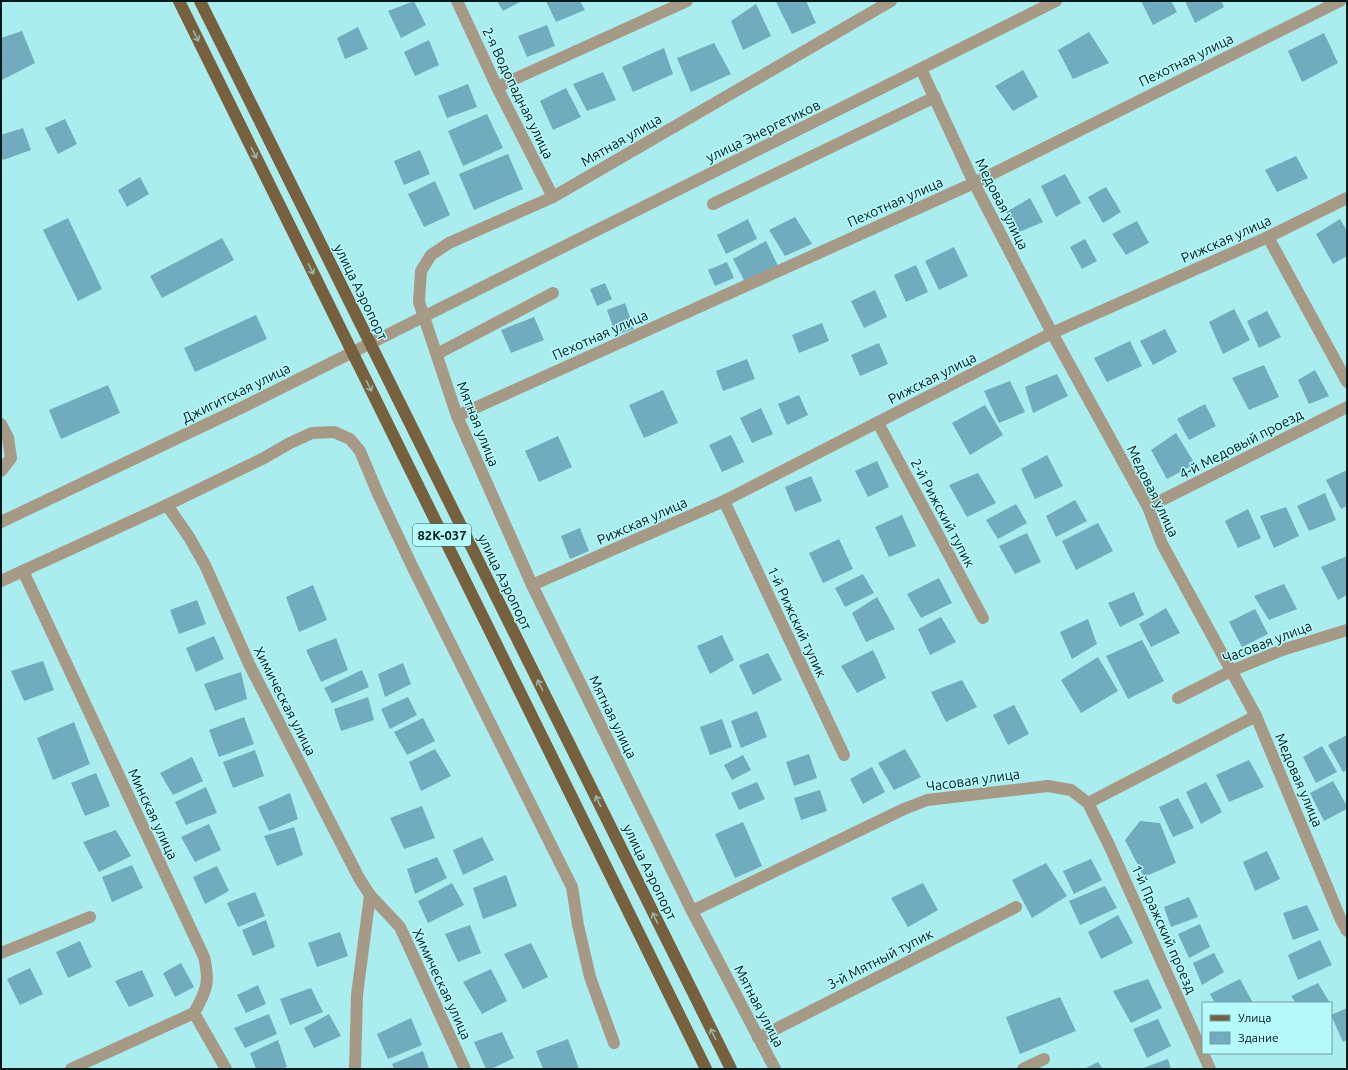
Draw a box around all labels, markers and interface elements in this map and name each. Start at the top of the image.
street label: 2-я Водопадная улица [479,25,557,161]
one-way arrow [193,30,200,42]
street label: Пехотная улица [1136,30,1236,90]
street label: улица Энергетиков [703,96,823,166]
street label: Мятная улица [578,110,664,170]
one-way arrow [251,146,258,158]
street label: Медовая улица [972,156,1032,252]
street label: Пехотная улица [845,174,945,230]
street label: Рижская улица [1179,212,1273,266]
street label: улица Аэропорт [331,241,391,343]
one-way arrow [308,263,315,275]
street label: Пехотная улица [550,307,650,363]
street label: Рижская улица [885,349,979,407]
street label: Джигитская улица [179,360,293,426]
street label: Мятная улица [454,379,502,469]
one-way arrow [366,380,373,392]
street label: 4-й Медовый проезд [1177,406,1305,482]
street label: Медовая улица [1124,442,1182,540]
street label: 2-й Рижский тупик [908,456,978,570]
street label: Рижская улица [595,494,689,548]
road number: 82К-037 [413,524,471,546]
street label: улица Аэропорт [475,531,535,633]
street label: 1-й Рижский тупик [764,564,830,680]
street label: Часовая улица [1220,618,1314,666]
street label: Химическая улица [251,644,319,758]
street label: Мятная улица [586,673,640,761]
one-way arrow [536,679,543,691]
street label: Медовая улица [1272,731,1326,829]
street label: Минская улица [125,766,181,862]
street label: Часовая улица [925,766,1021,794]
one-way arrow [593,796,601,808]
street label: улица Аэропорт [620,821,680,923]
street label: 1-й Пражский проезд [1128,862,1200,996]
one-way arrow [651,912,659,924]
street label: 3-й Мятный тупик [825,925,935,993]
street label: Химическая улица [409,926,475,1042]
street label: Мятная улица [731,962,787,1050]
legend [1202,1002,1332,1054]
text: Улица [1238,1011,1271,1024]
one-way arrow [709,1028,716,1040]
text: Здание [1238,1031,1279,1044]

